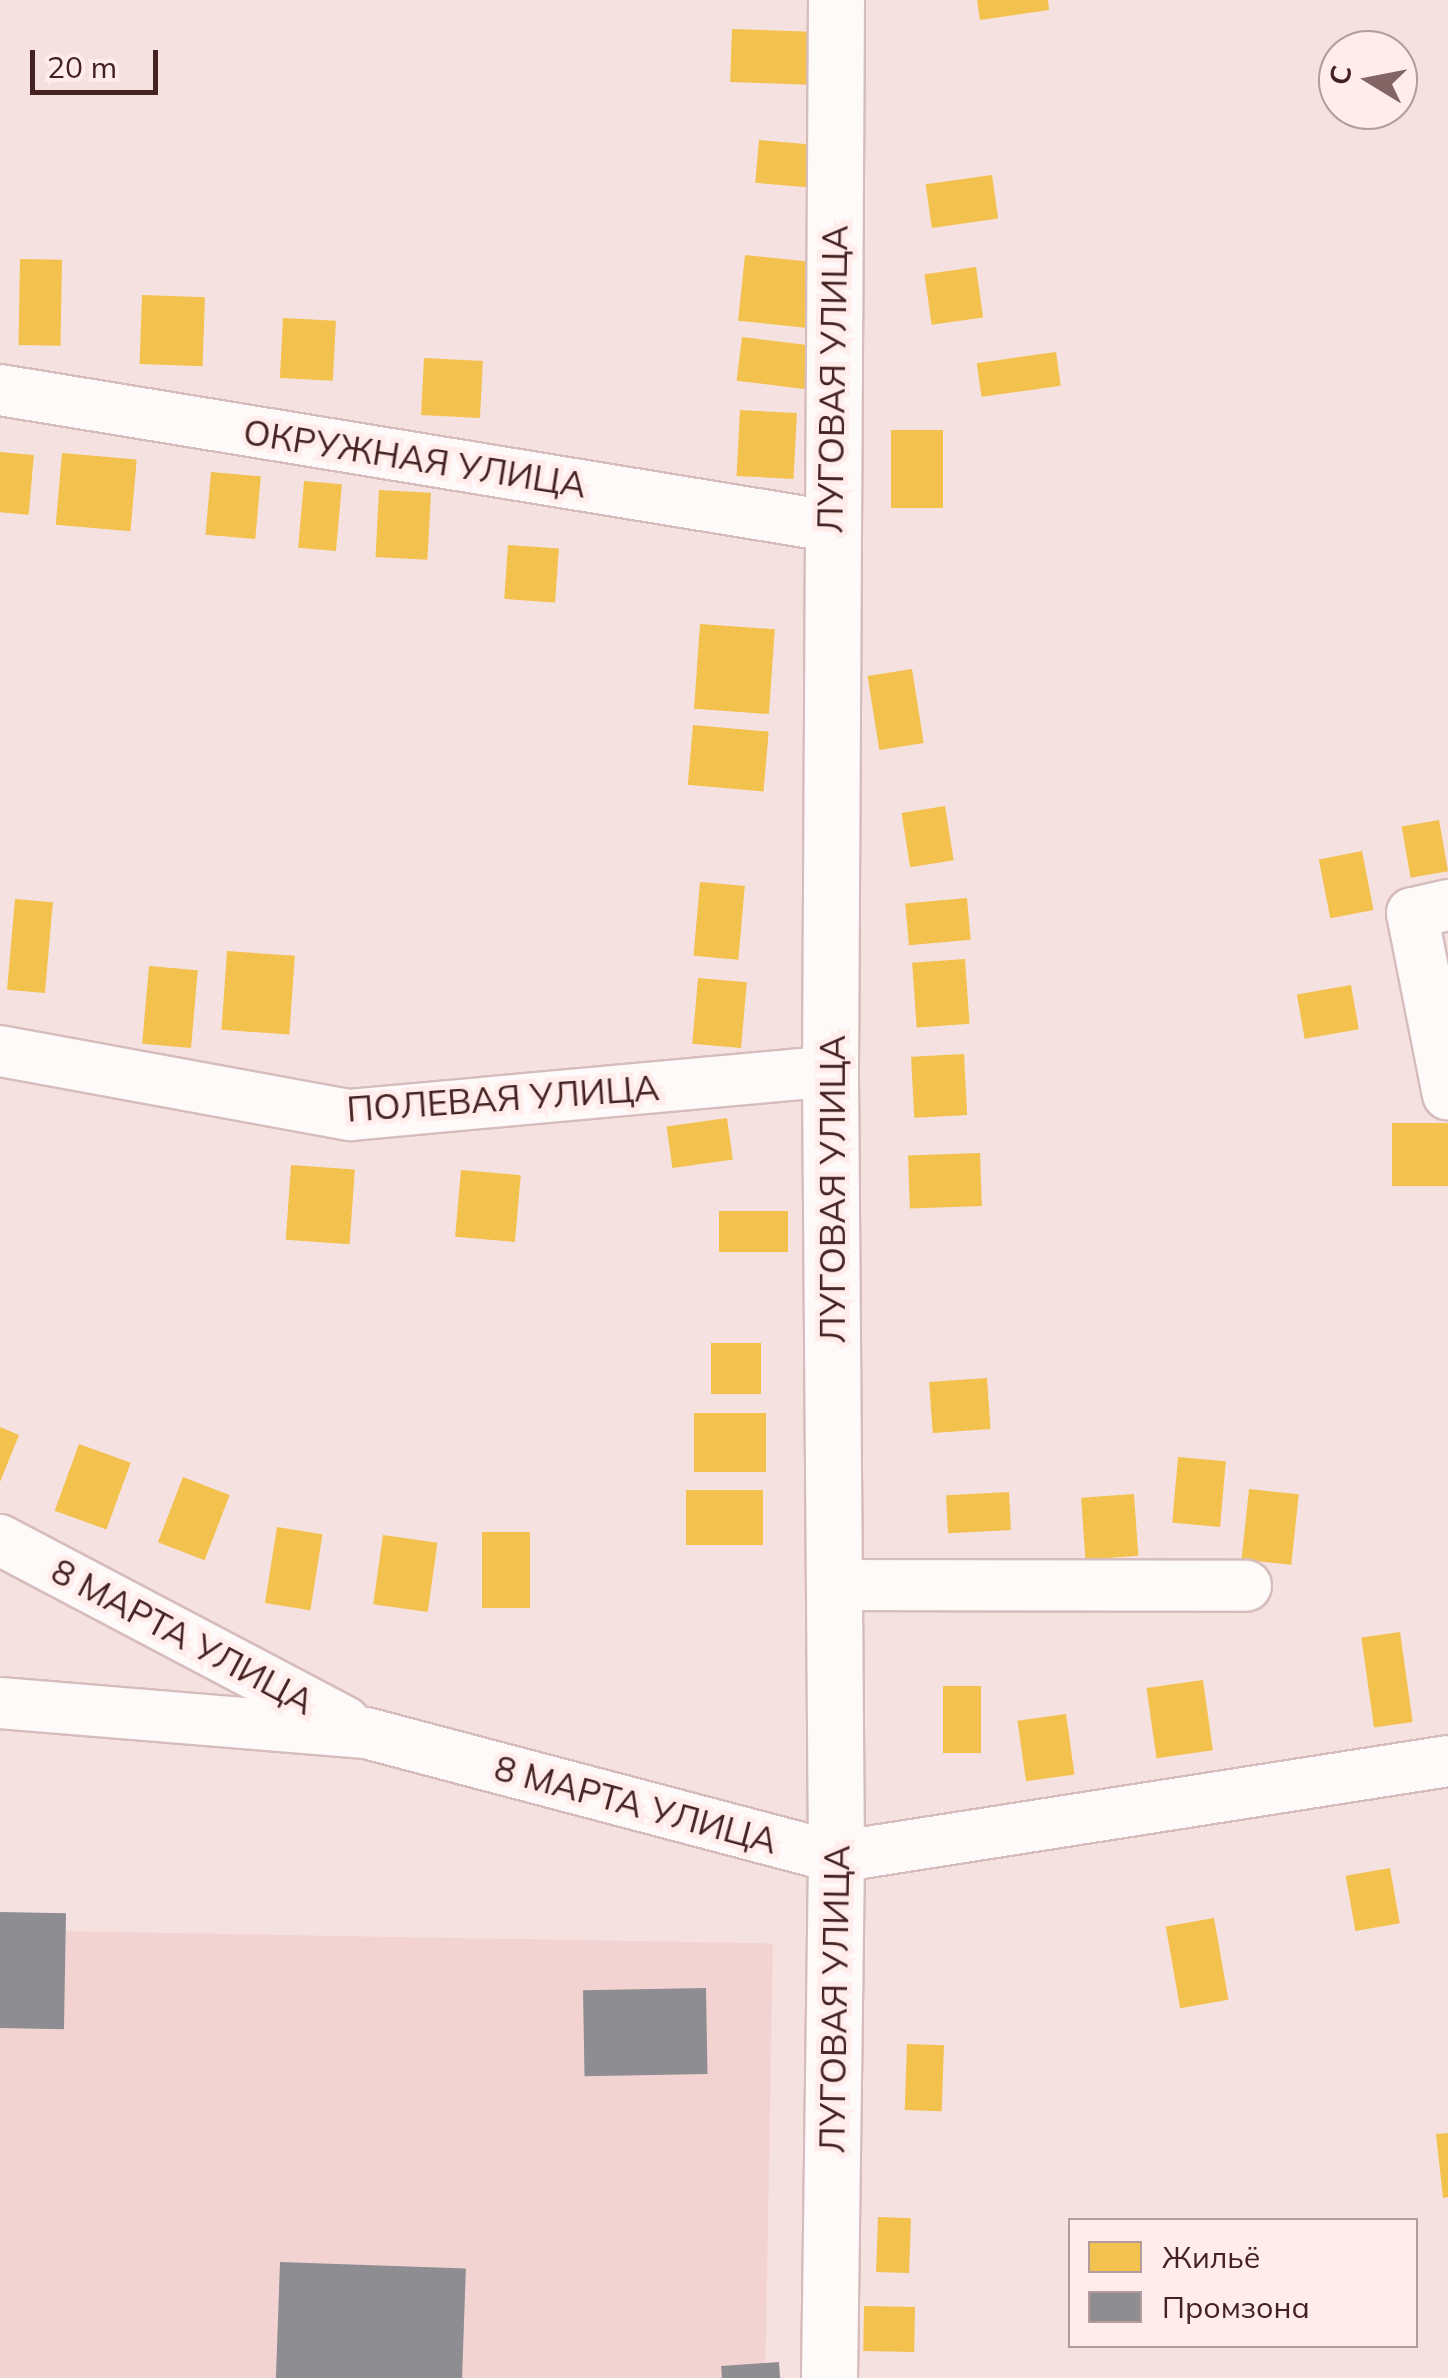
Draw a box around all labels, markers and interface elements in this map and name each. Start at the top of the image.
scale bar [35,30,162,92]
north arrow [1318,30,1418,130]
text: 20 m [47,48,117,86]
text: С [1321,63,1359,88]
street label: ЛУГОВАЯ УЛИЦА [808,225,856,533]
street label: ОКРУЖНАЯ УЛИЦА [241,410,589,506]
street label: ЛУГОВАЯ УЛИЦА [811,1035,853,1343]
street label: ПОЛЕВАЯ УЛИЦА [345,1066,661,1130]
street label: 8 МАРТА УЛИЦА [45,1549,321,1723]
street label: 8 МАРТА УЛИЦА [490,1746,782,1862]
street label: ЛУГОВАЯ УЛИЦА [810,1845,858,2153]
legend [1068,2218,1418,2348]
text: Жильё [1162,2238,1260,2276]
text: Промзона [1162,2288,1310,2326]

